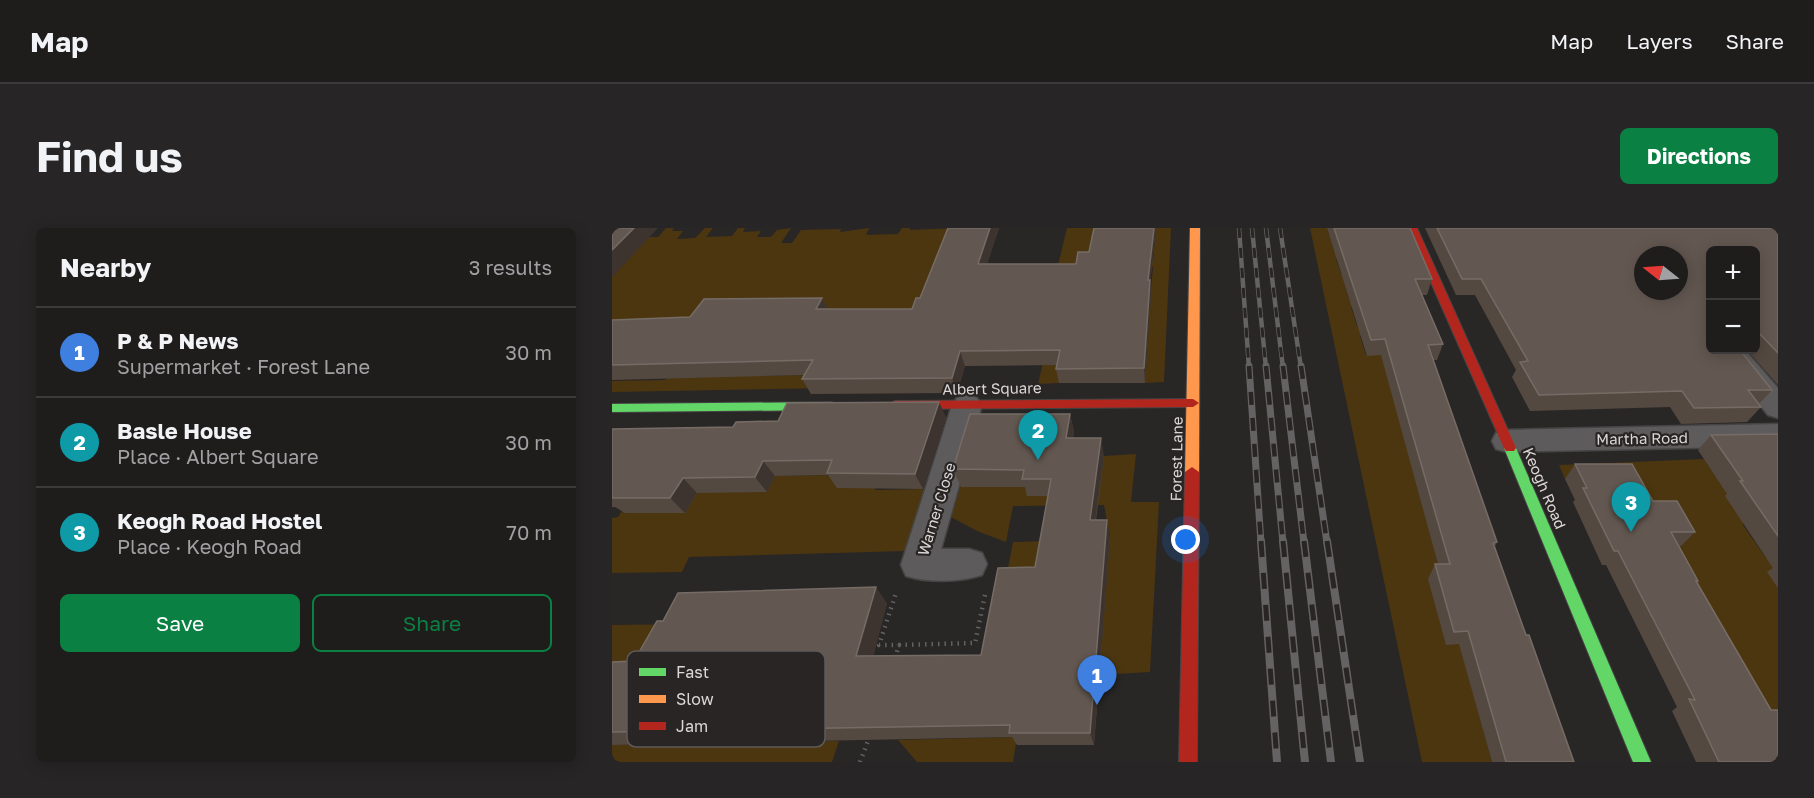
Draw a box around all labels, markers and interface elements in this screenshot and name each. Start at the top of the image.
text: Map [30,25,88,58]
text: Map [1550,28,1593,54]
text: Layers [1626,28,1693,54]
text: Share [1726,28,1784,54]
button: Directions [1620,128,1778,184]
text: Find us [36,131,183,181]
north arrow [1634,246,1688,300]
map controls [1706,246,1760,354]
button: + [1706,246,1760,300]
text: Nearby [60,252,151,283]
text: 3 results [469,255,552,279]
button: − [1706,300,1760,354]
text: P & P News [117,327,239,354]
text: 1 [74,340,85,364]
text: 30 m [505,340,552,364]
text: Supermarket · Forest Lane [117,354,370,378]
street label: Albert Square [942,378,1042,398]
pin: 2 [1018,410,1058,460]
street label: Forest Lane [1166,416,1186,502]
text: Basle House [117,417,252,444]
street label: Martha Road [1596,428,1688,448]
text: 2 [73,430,86,454]
text: 30 m [505,430,552,454]
text: Place · Albert Square [117,444,319,468]
street label: Keogh Road [1520,445,1570,531]
street label: Warner Close [913,460,959,558]
pin: 3 [1612,482,1650,532]
text: Keogh Road Hostel [117,507,322,534]
text: 3 [73,520,86,544]
text: 70 m [506,520,552,544]
your location [1171,525,1200,554]
text: Place · Keogh Road [117,534,302,558]
button: Save [60,594,300,652]
button: Share [312,594,552,652]
legend [627,651,825,747]
pin: 1 [1078,656,1116,705]
text: Fast [676,662,709,682]
text: Slow [676,689,714,709]
text: Jam [676,716,708,736]

